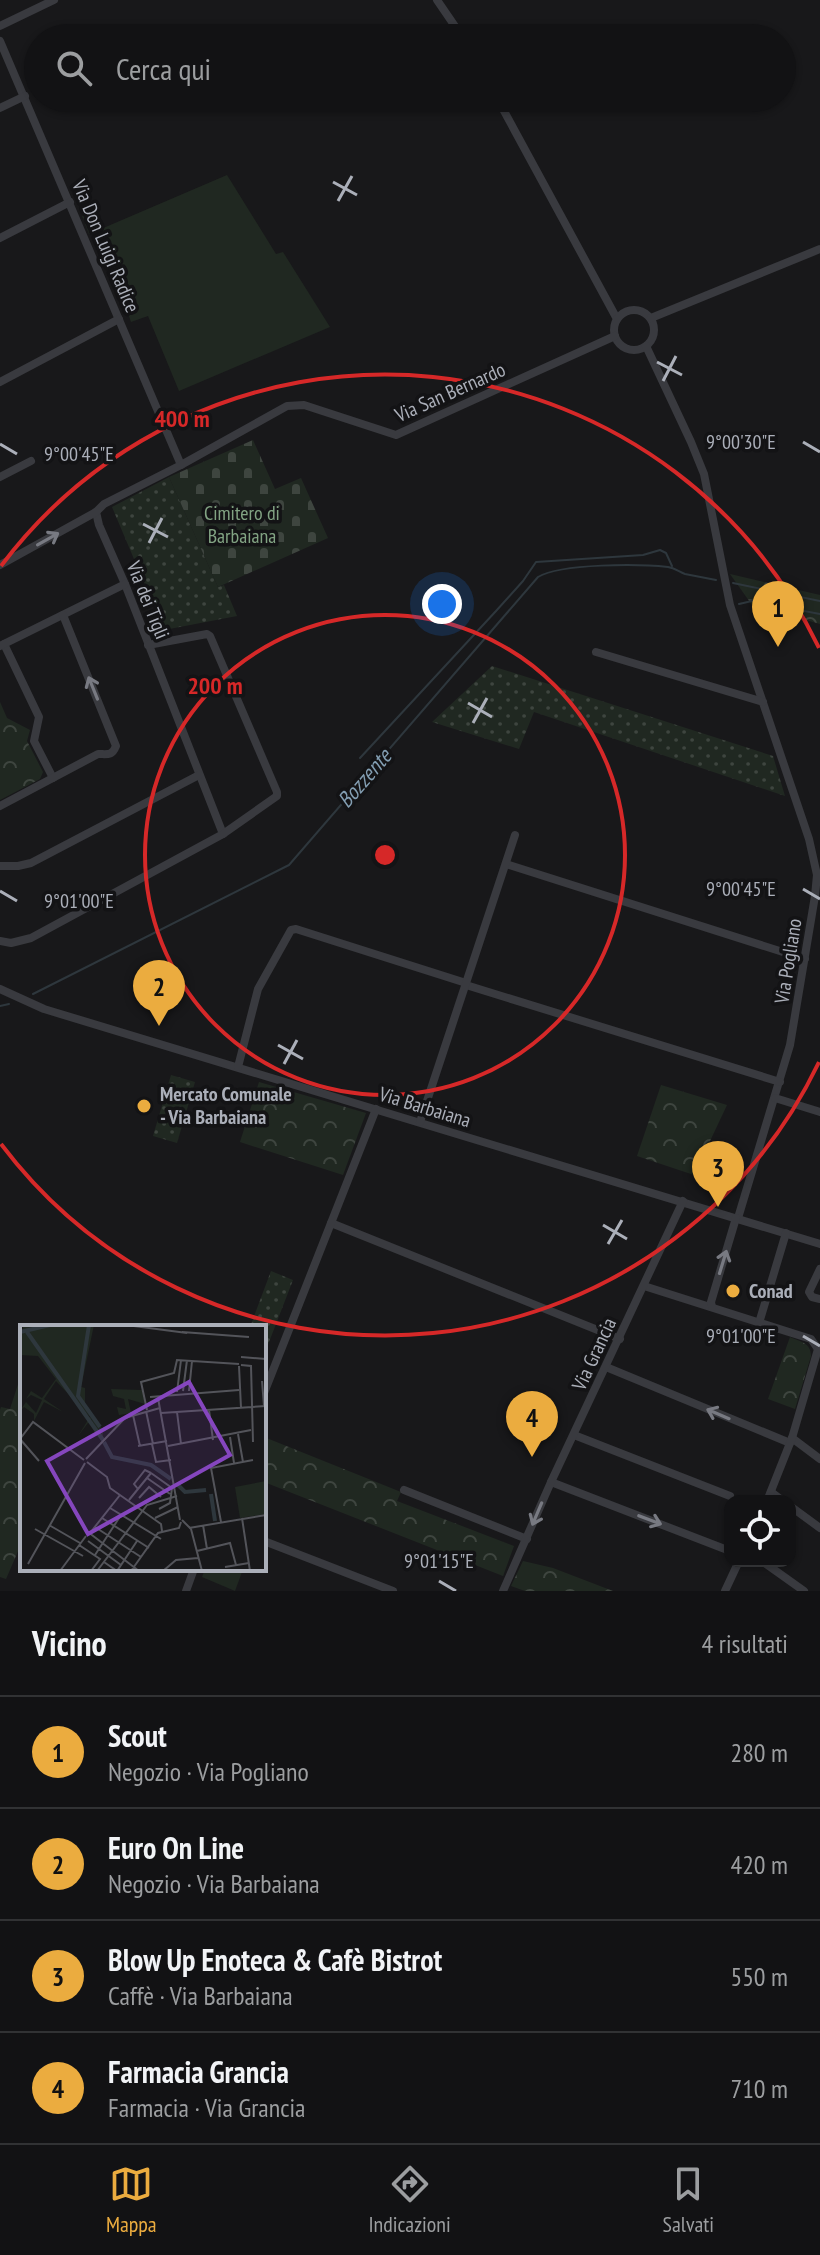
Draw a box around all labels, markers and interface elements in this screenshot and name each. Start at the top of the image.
search box [24,24,796,112]
icon: search [52,46,96,90]
text: Cerca qui [116,49,211,88]
street label: Via Don Luigi Radice [66,175,146,316]
street label: Via San Bernardo [390,356,509,428]
text: 400 m [154,403,210,434]
text: 9°00'30"E [706,429,776,455]
text: 9°00'45"E [44,441,114,467]
park label: Cimitero di Barbaiana [204,500,280,549]
one-way arrow [36,531,59,547]
street label: Via dei Tigli [120,556,175,643]
pin: 1 [752,581,804,647]
your location [422,584,462,624]
text: 200 m [187,670,243,701]
one-way arrow [85,676,100,701]
water label: Bozzente [331,741,398,813]
centre of rings [371,841,399,869]
text: 9°00'45"E [706,876,776,902]
text: 9°01'00"E [44,888,114,914]
street label: Via Pogliano [768,917,808,1006]
pin: 2 [133,960,185,1026]
street label: Via Barbaiana [375,1080,474,1133]
place label: Mercato Comunale - Via Barbaiana [160,1081,292,1130]
marker: Mercato Comunale - Via Barbaiana [135,1097,153,1115]
pin: 3 [692,1141,744,1207]
one-way arrow [716,1250,731,1275]
place label: Conad [749,1278,793,1304]
marker: Conad [724,1282,742,1300]
street label: Via Grancia [565,1313,622,1395]
text: 9°01'00"E [706,1323,776,1349]
inset map [20,1325,266,1571]
pin: 4 [506,1391,558,1457]
one-way arrow [706,1405,731,1420]
map controls [724,1495,796,1567]
button: locate [724,1495,796,1567]
one-way arrow [529,1501,544,1526]
one-way arrow [637,1514,662,1528]
text: 9°01'15"E [404,1548,474,1574]
text: Vicino [32,1621,107,1665]
text: 4 risultati [702,1627,788,1660]
text: Scout [108,1716,167,1755]
text: 1 [52,1736,64,1769]
text: 280 m [730,1736,788,1769]
text: Negozio · Via Pogliano [108,1755,309,1788]
text: Euro On Line [108,1828,244,1867]
text: 2 [52,1848,64,1881]
text: 420 m [730,1848,788,1881]
text: Negozio · Via Barbaiana [108,1867,320,1900]
text: Blow Up Enoteca & Cafè Bistrot [108,1940,442,1979]
text: 3 [52,1960,64,1993]
text: 550 m [730,1960,788,1993]
text: Caffè · Via Barbaiana [108,1979,293,2012]
text: Farmacia Grancia [108,2052,289,2091]
text: 4 [52,2072,64,2105]
text: 710 m [730,2072,788,2105]
text: Farmacia · Via Grancia [108,2091,305,2124]
tab: Mappa [106,2162,157,2238]
tab: Indicazioni [368,2162,451,2238]
tab: Salvati [663,2162,714,2238]

